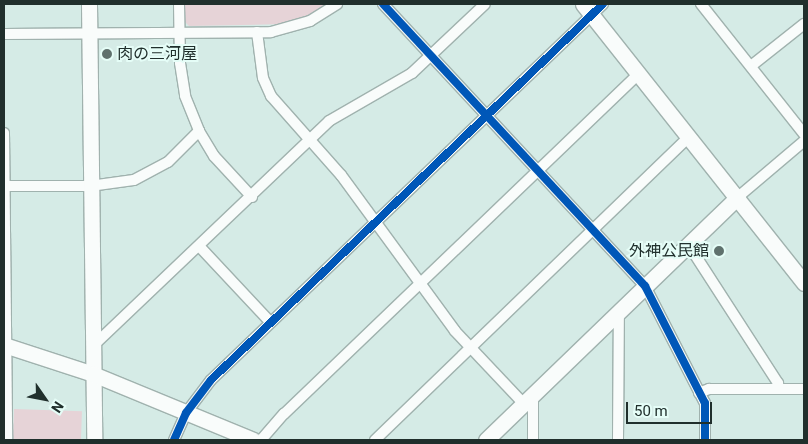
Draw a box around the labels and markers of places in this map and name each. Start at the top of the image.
place label: 肉の三河屋 [117,44,197,64]
marker: 肉の三河屋 [101,48,113,60]
place label: 外神公民館 [629,241,709,261]
marker: 外神公民館 [713,245,725,257]

